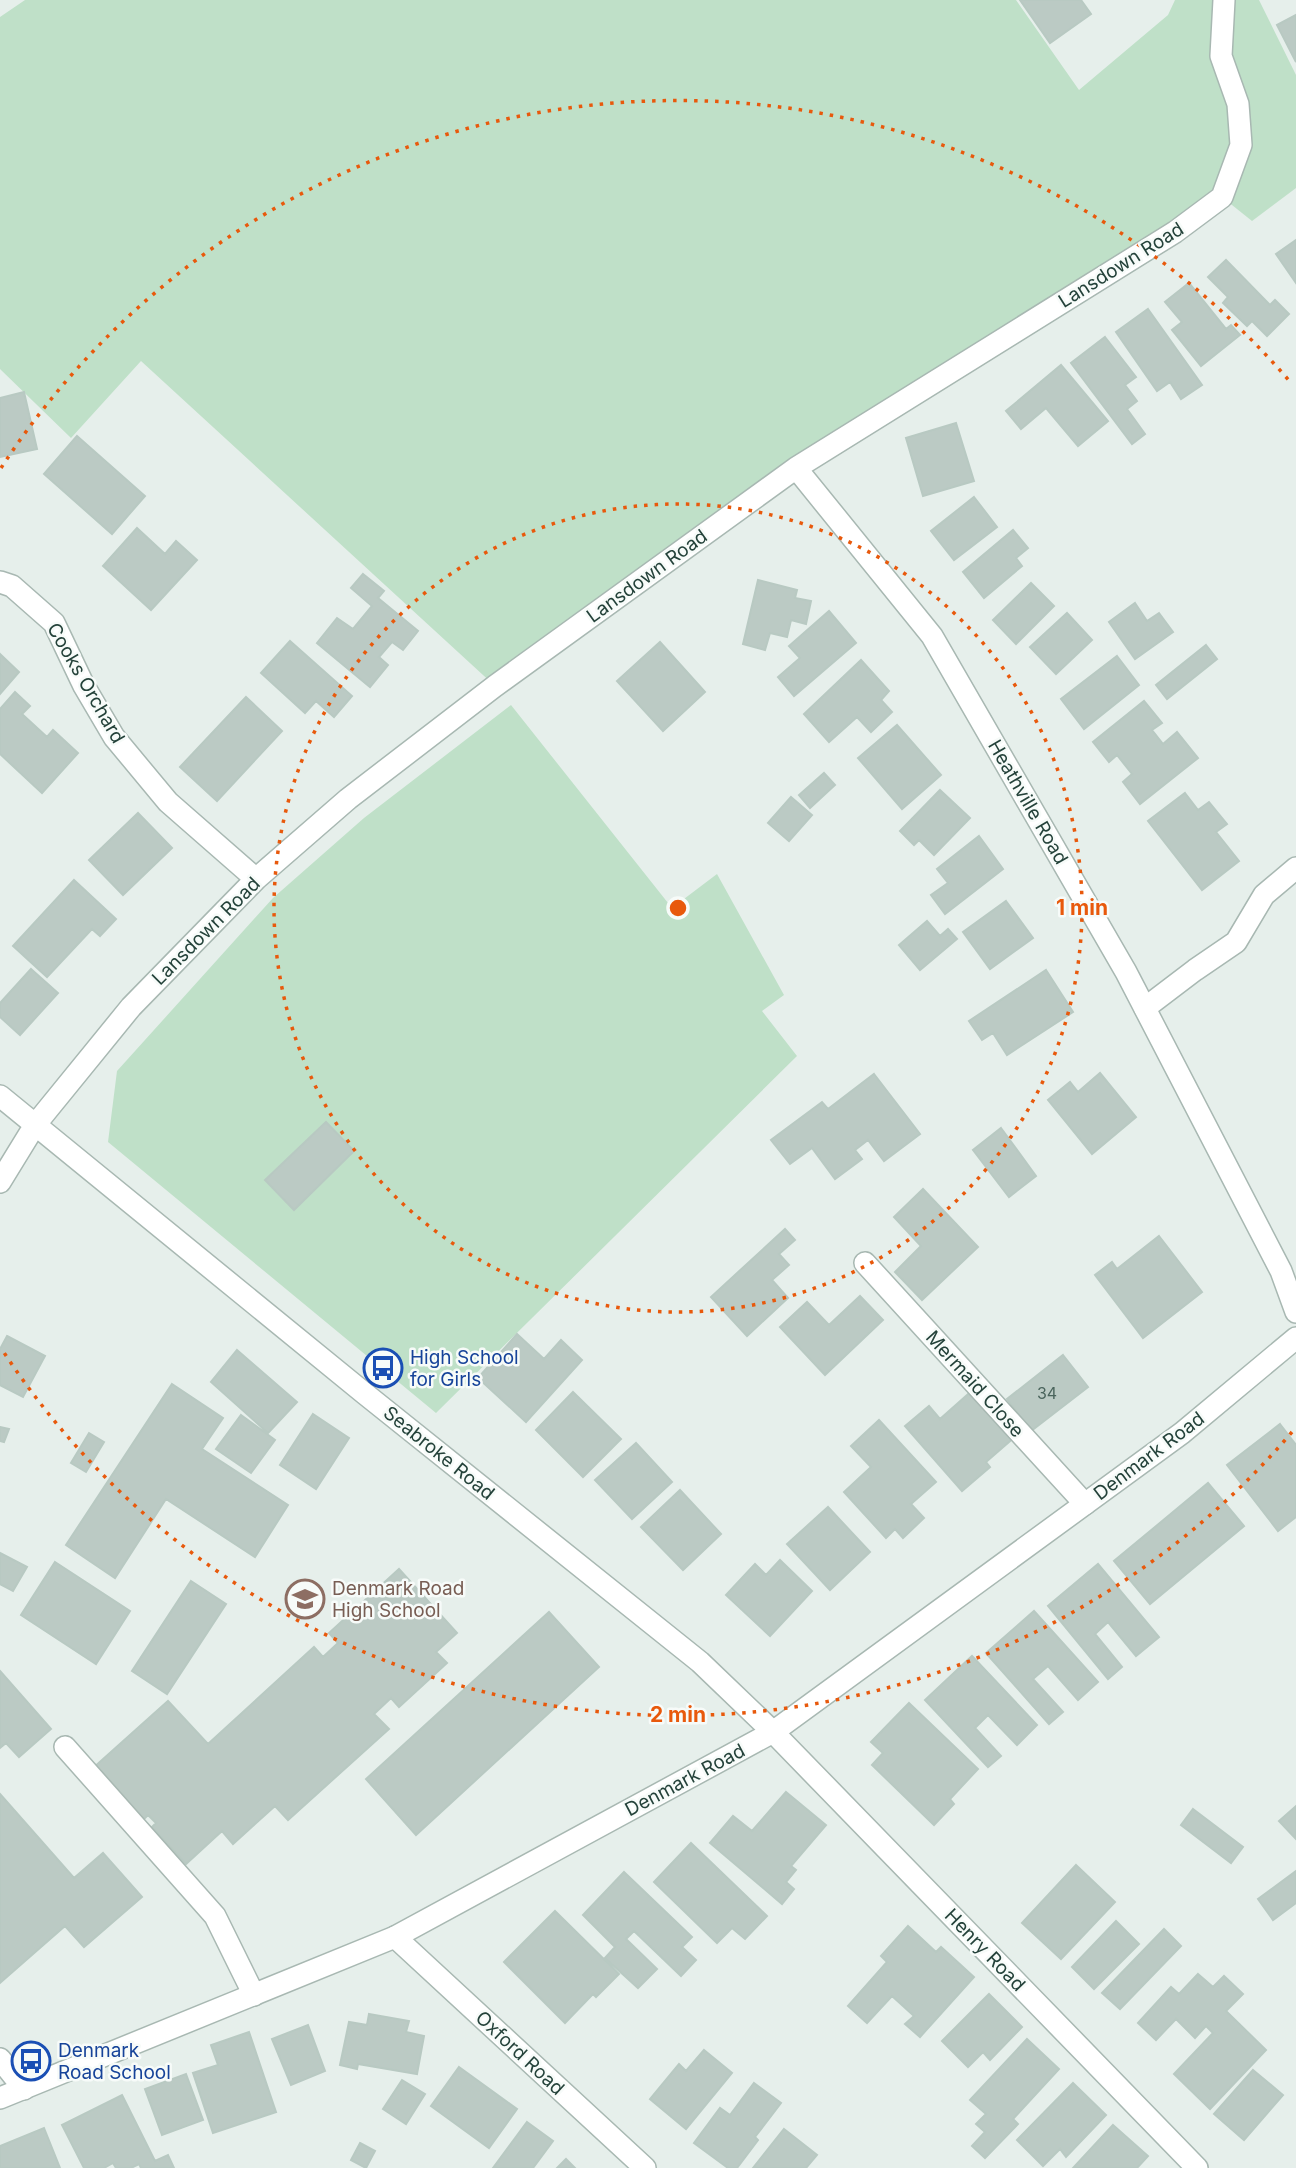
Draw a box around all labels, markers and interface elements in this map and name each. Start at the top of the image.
street label: Lansdown Road [1054,217,1188,313]
street label: Lansdown Road [582,525,712,627]
street label: Cooks Orchard [42,619,130,747]
street label: Heathville Road [983,736,1073,868]
street label: Lansdown Road [147,872,265,990]
text: 1 min [1056,895,1108,920]
centre of rings [666,896,690,920]
street label: Mermaid Close [921,1326,1029,1442]
place label: High School for Girls [410,1346,519,1391]
bus stop icon: High School for Girls [362,1347,404,1389]
house number: 34 [1037,1383,1057,1403]
street label: Seabroke Road [379,1401,499,1505]
street label: Denmark Road [1089,1407,1209,1505]
place label: Denmark Road High School [332,1577,464,1622]
school or university icon: Denmark Road High School [284,1578,326,1620]
text: 2 min [650,1702,706,1727]
street label: Denmark Road [621,1739,749,1821]
street label: Henry Road [940,1904,1030,1996]
street label: Oxford Road [471,2006,569,2100]
place label: Denmark Road School [58,2039,171,2084]
bus stop icon: Denmark Road School [10,2040,52,2082]

